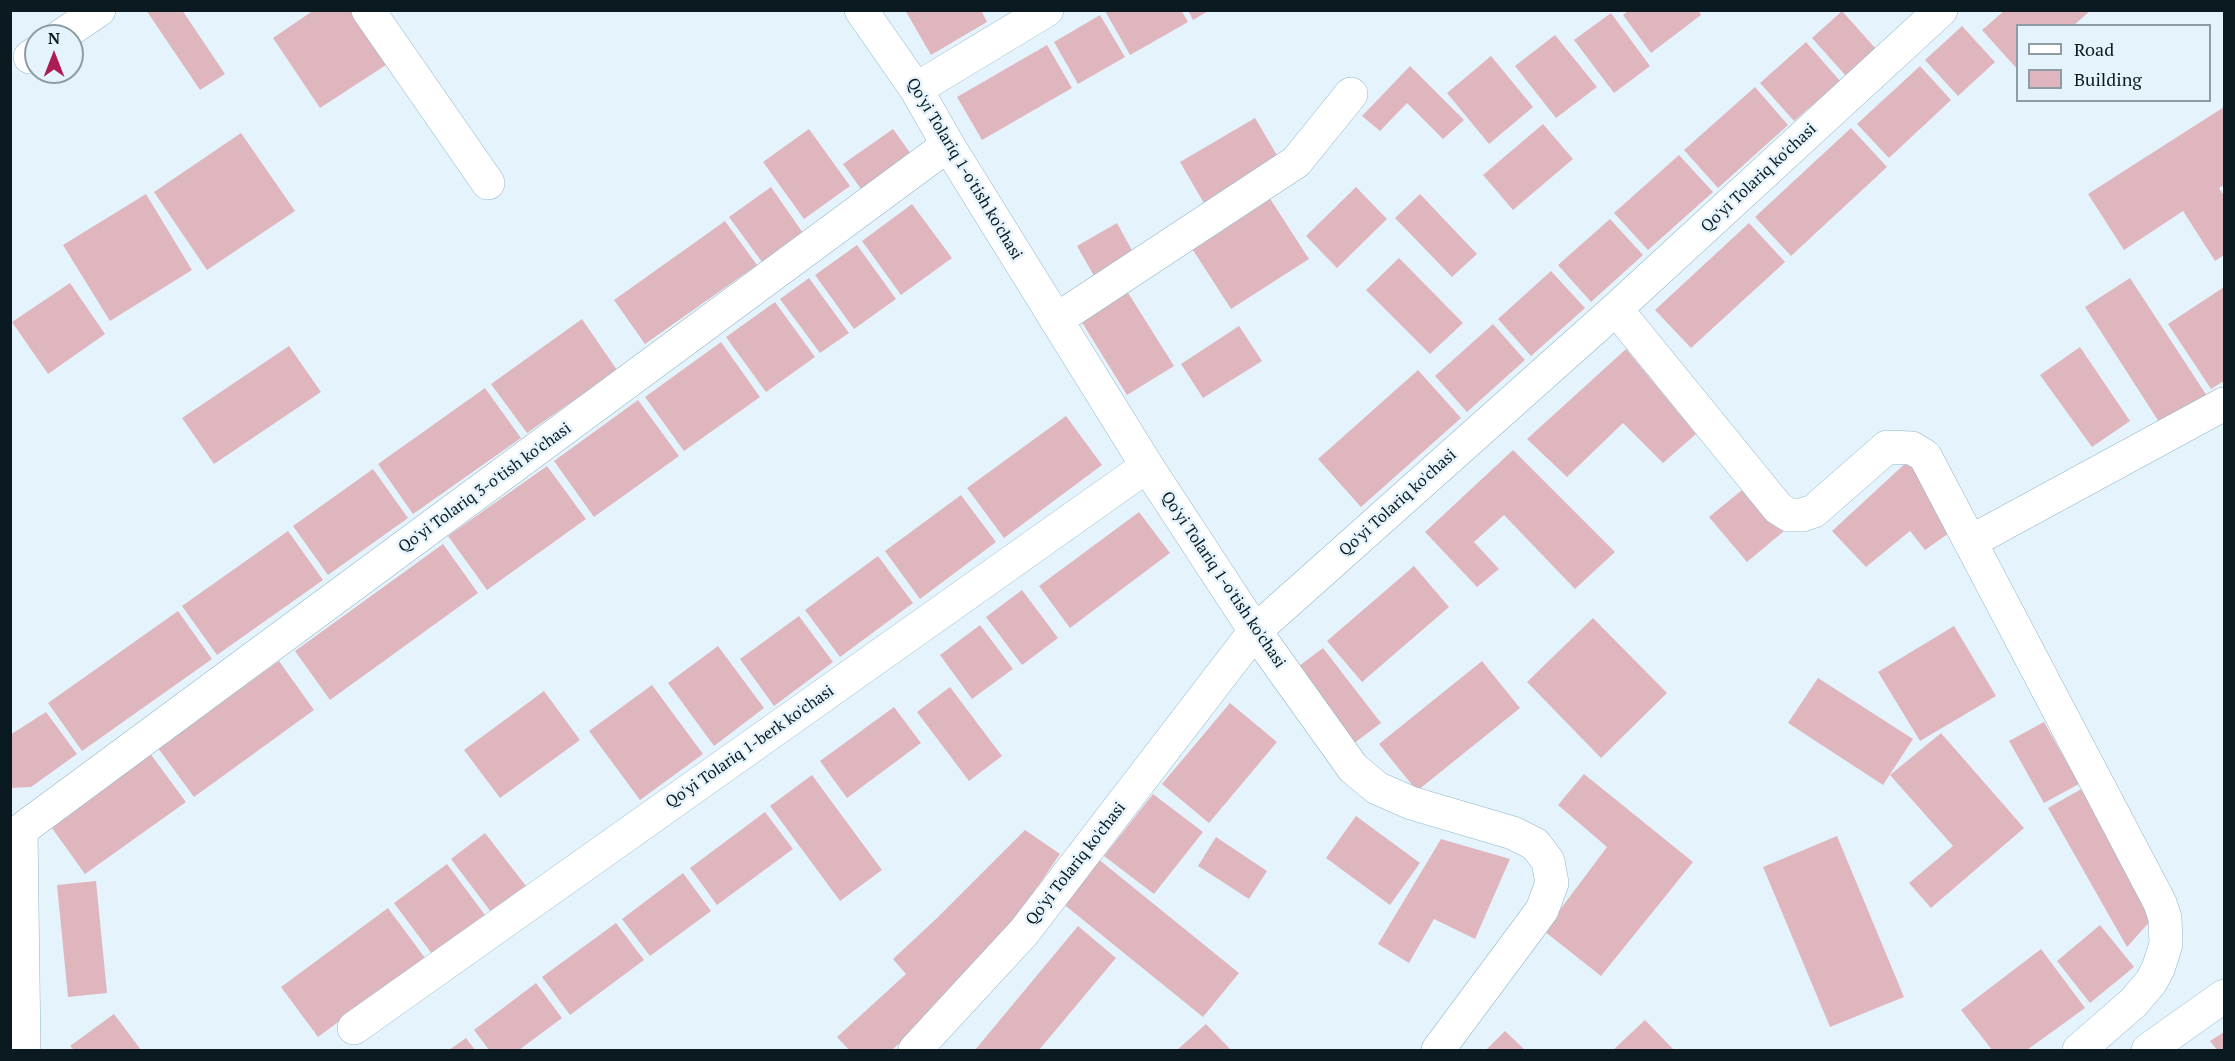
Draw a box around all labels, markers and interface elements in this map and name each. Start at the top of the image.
north arrow [24,24,84,84]
legend [2016,24,2211,102]
text: N [48,27,60,49]
text: Road [2074,37,2114,61]
text: Building [2074,67,2142,91]
street label: Qo'yi Tolariq 1-o'tish ko'chasi [902,75,1026,263]
street label: Qo'yi Tolariq ko'chasi [1697,120,1821,236]
street label: Qo'yi Tolariq 3-o'tish ko'chasi [395,419,575,557]
street label: Qo'yi Tolariq ko'chasi [1336,446,1460,560]
street label: Qo'yi Tolariq 1-o'tish ko'chasi [1157,488,1289,672]
street label: Qo'yi Tolariq 1-berk ko'chasi [662,682,838,812]
street label: Qo'yi Tolariq ko'chasi [1022,799,1130,929]

